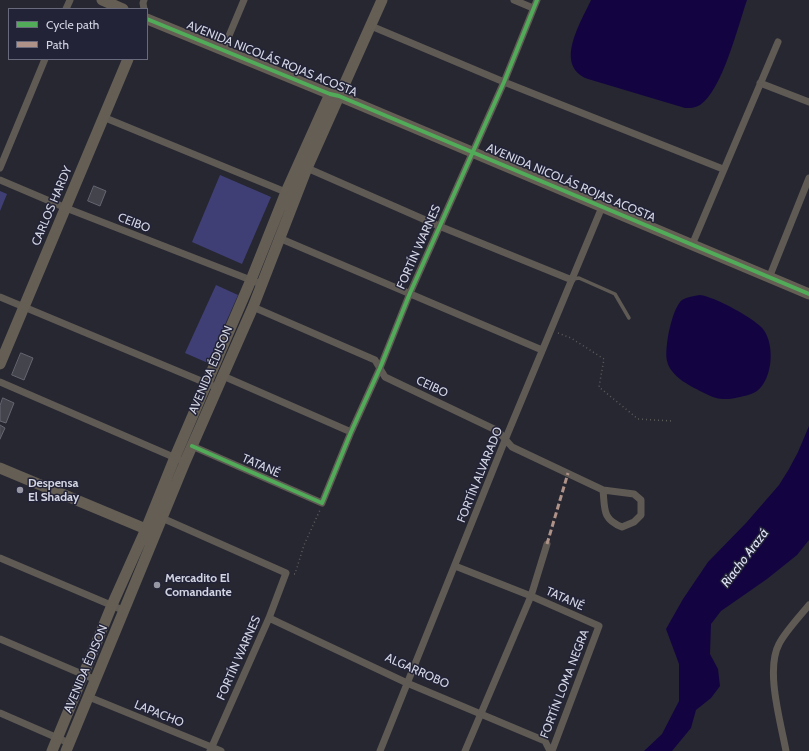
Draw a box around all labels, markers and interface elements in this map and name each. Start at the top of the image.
legend [8,8,148,60]
text: Cycle path [46,17,99,32]
street label: AVENIDA NICOLÁS ROJAS ACOSTA [185,18,359,100]
text: Path [46,37,69,52]
street label: AVENIDA NICOLÁS ROJAS ACOSTA [484,141,658,225]
street label: CARLOS HARDY [29,164,75,248]
street label: FORTÍN WARNES [394,203,444,291]
street label: CEIBO [116,210,152,236]
street label: AVENIDA ÉDISON [186,324,236,416]
street label: CEIBO [414,373,450,401]
street label: FORTÍN ALVARADO [454,425,506,525]
street label: TATANÉ [239,451,283,481]
place label: Despensa El Shaday [28,476,79,504]
marker: Despensa El Shaday [15,485,25,495]
water label: Riacho Arazá [718,526,772,590]
place label: Mercadito El Comandante [165,571,232,599]
marker: Mercadito El Comandante [152,580,162,590]
street label: TATANÉ [543,584,587,614]
street label: FORTÍN WARNES [214,614,264,702]
street label: AVENIDA ÉDISON [61,623,111,715]
street label: FORTÍN LOMA NEGRA [538,628,592,740]
street label: ALGARROBO [383,650,451,692]
street label: LAPACHO [132,698,186,730]

